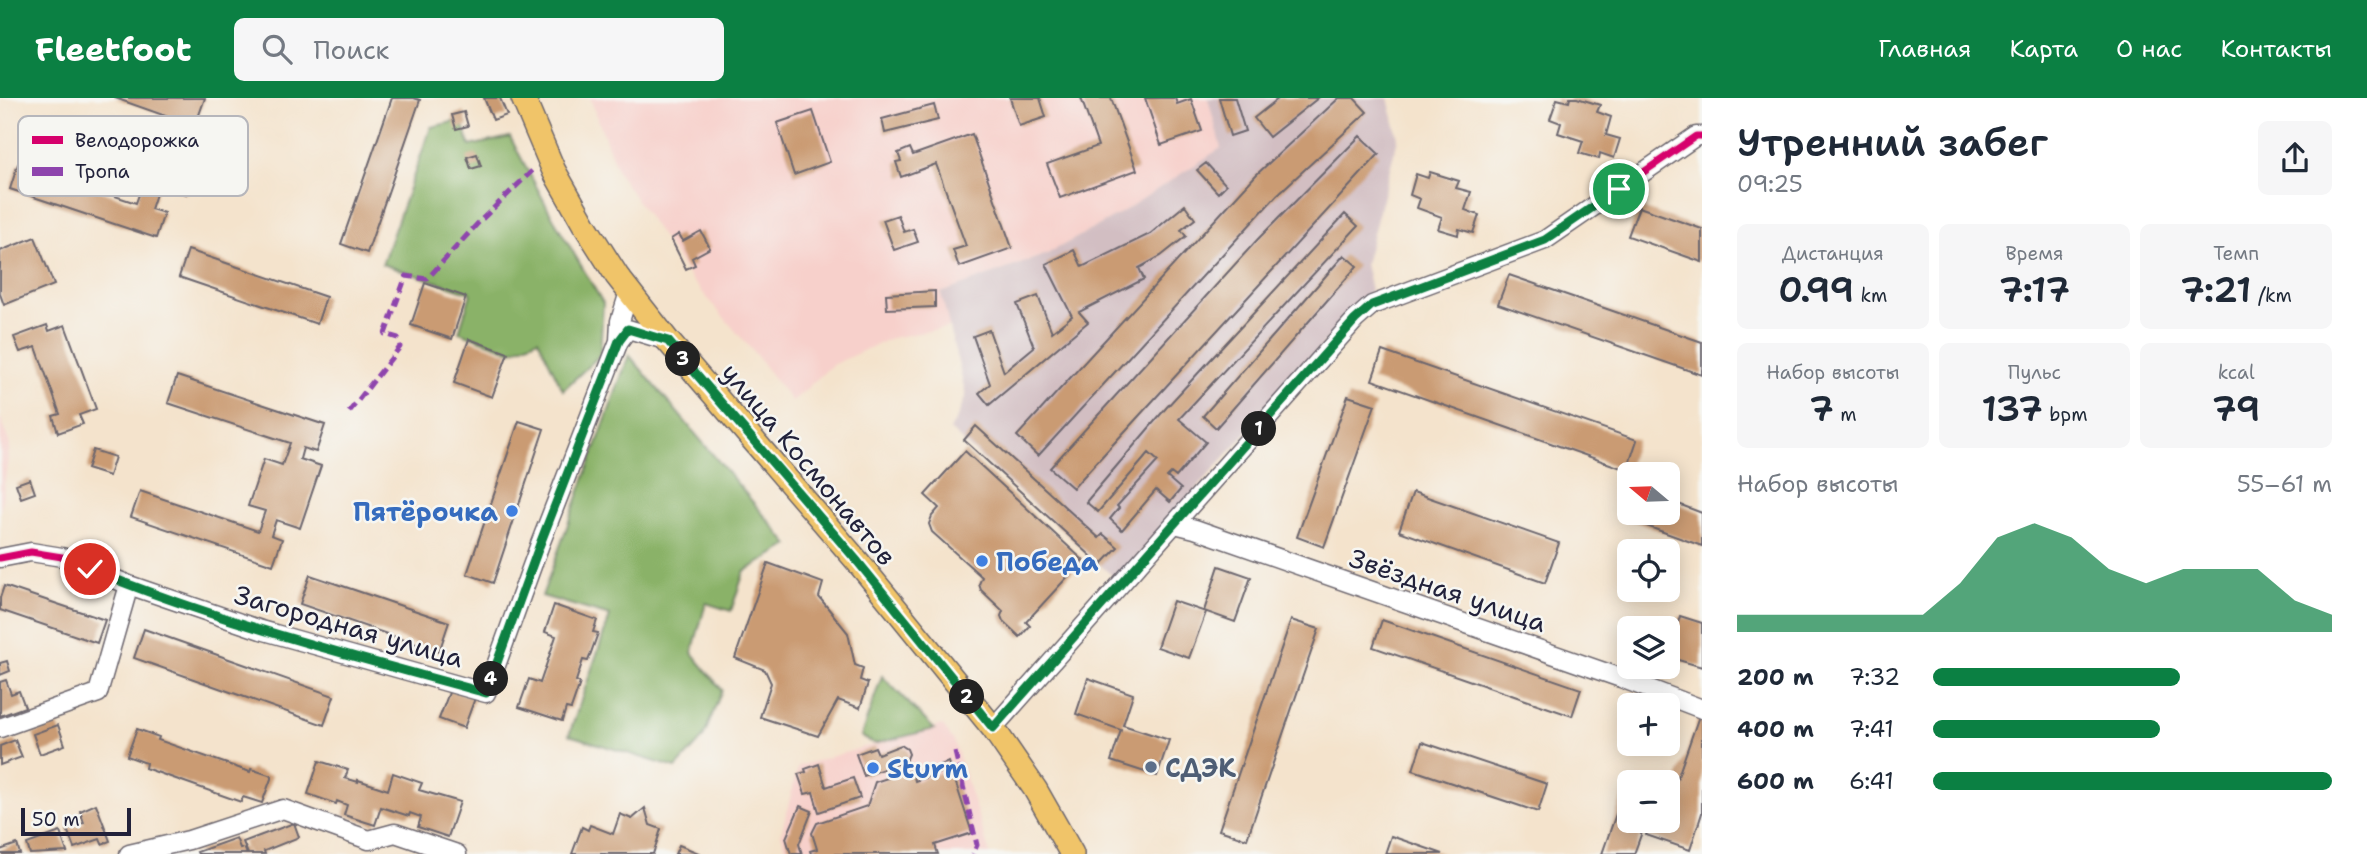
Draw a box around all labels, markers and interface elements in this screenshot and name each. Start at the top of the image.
search box [234,18,724,81]
text: Fleetfoot [35,27,192,72]
icon: search [258,30,296,68]
text: Поиск [314,32,389,67]
text: Главная [1878,33,1971,65]
text: Карта [2009,33,2078,65]
text: О нас [2116,33,2182,65]
text: Контакты [2220,33,2332,65]
legend [18,116,248,196]
text: Утренний забег [1737,117,2048,168]
button: share [2258,121,2332,195]
text: Велодорожка [75,128,199,153]
text: Тропа [75,159,130,184]
pin [1589,159,1649,219]
text: 09:25 [1737,169,1803,199]
icon: arrive [1600,170,1638,208]
text: Дистанция [1782,241,1884,266]
text: Время [2006,241,2063,266]
text: Темп [2213,241,2259,266]
text: 0.99 [1778,266,1854,313]
text: 7:17 [1999,266,2070,313]
text: 7:21 [2180,266,2252,313]
text: km [1854,283,1887,308]
text: /km [2252,283,2292,308]
pin: 3 [666,342,700,376]
text: 3 [676,346,689,371]
street label: улица Космонавтов [714,355,904,573]
text: Набор высоты [1766,360,1899,385]
text: Пульс [2008,360,2061,385]
text: kcal [2218,360,2255,385]
text: 7 [1809,385,1834,432]
text: 137 [1981,385,2043,432]
text: 79 [2212,385,2260,432]
text: m [1834,402,1857,427]
text: bpm [2043,402,2088,427]
pin: 1 [1242,412,1276,446]
text: 1 [1254,416,1263,441]
north arrow [1617,462,1680,525]
map controls [1617,462,1680,833]
text: Набор высоты [1737,469,1898,499]
text: 55–61 m [2237,469,2332,499]
place label: Пятёрочка [353,494,498,529]
marker: Пятёрочка [504,503,520,519]
pin [60,539,120,599]
button: locate [1617,539,1680,602]
street label: Звёздная улица [1345,540,1551,640]
place label: Победа [996,544,1099,579]
icon: check [71,550,109,588]
marker: Победа [974,553,990,569]
street label: Загородная улица [231,577,467,675]
button: layers [1617,616,1680,679]
pin: 4 [474,662,508,696]
text: 200 m [1737,662,1814,692]
text: 7:32 [1849,662,1900,692]
text: 4 [484,666,497,691]
pin: 2 [950,680,984,714]
text: 2 [960,684,973,709]
button: + [1617,693,1680,756]
text: 400 m [1737,714,1814,744]
text: 7:41 [1849,714,1894,744]
place label: СДЭК [1165,750,1236,785]
place label: Sturm [887,751,968,786]
marker: СДЭК [1143,759,1159,775]
marker: Sturm [865,760,881,776]
text: 600 m [1737,766,1814,796]
text: 6:41 [1849,766,1894,796]
button: − [1617,770,1680,833]
scale bar [21,805,131,837]
text: 50 m [32,807,80,832]

